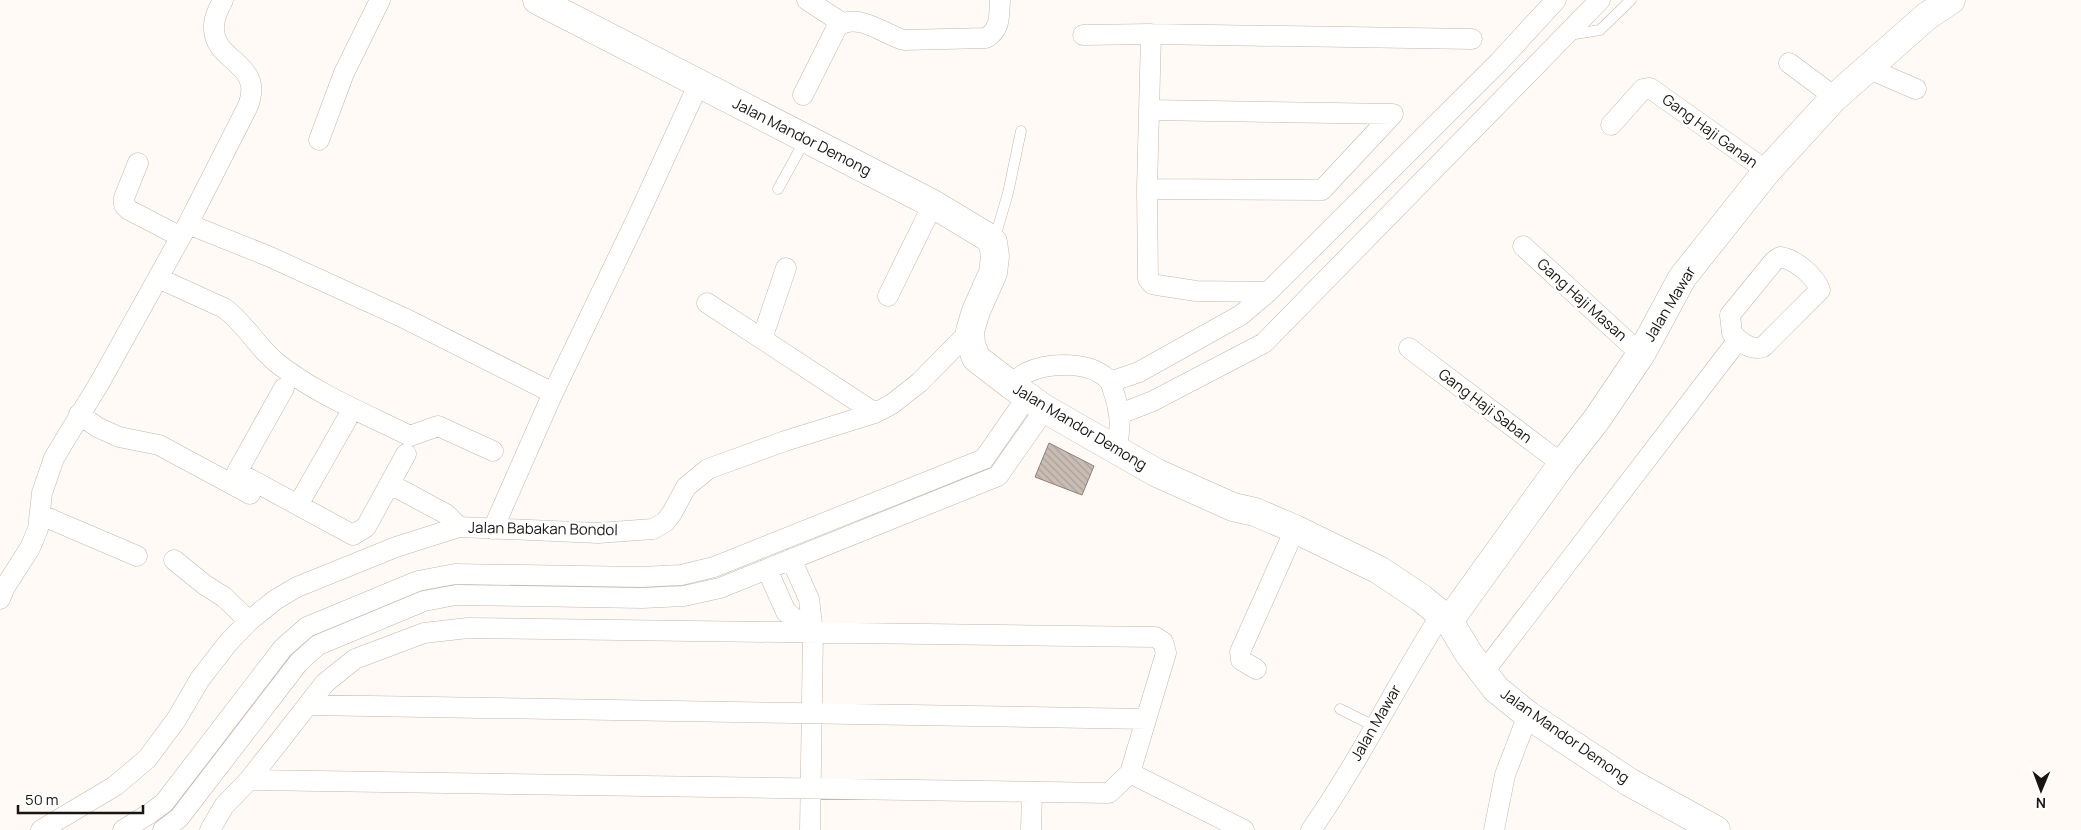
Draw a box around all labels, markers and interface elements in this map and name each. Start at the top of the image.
street label: Gang Haji Ganan [1658,89,1762,173]
street label: Jalan Mandor Demong [729,92,875,181]
street label: Gang Haji Masan [1533,253,1632,346]
street label: Jalan Mawar [1639,262,1701,345]
street label: Gang Haji Saban [1434,363,1537,448]
street label: Jalan Mandor Demong [1009,378,1151,475]
street label: Jalan Babakan Bondol [468,517,618,540]
street label: Jalan Mawar [1345,680,1406,765]
street label: Jalan Mandor Demong [1497,683,1634,788]
north arrow [2016,765,2066,815]
scale bar [18,782,142,814]
text: 50 m [25,789,59,810]
text: N [2036,794,2046,813]

